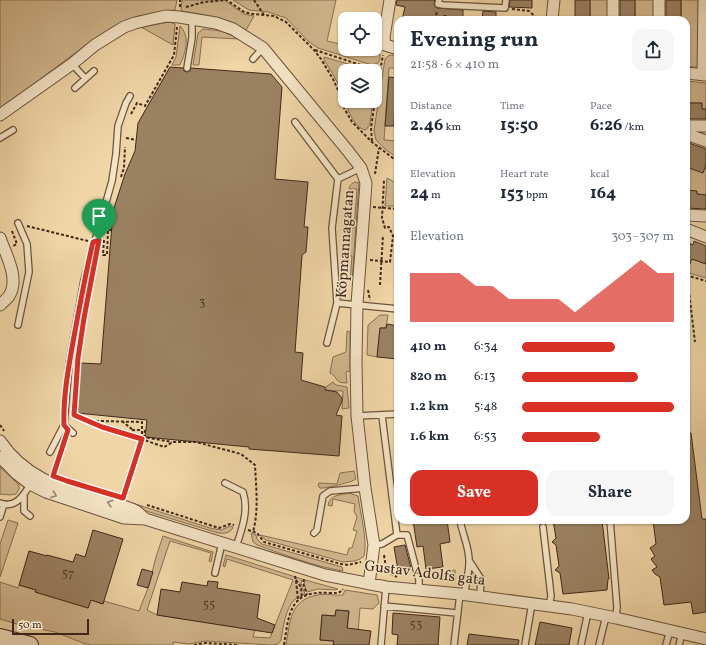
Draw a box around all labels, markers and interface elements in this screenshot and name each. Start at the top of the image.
map controls [338,12,382,108]
button: locate [338,12,382,56]
text: Evening run [410,25,539,56]
button: share [632,29,674,71]
text: 21:58 · 6 × 410 m [410,56,499,74]
button: layers [338,64,382,108]
text: Distance [410,99,452,114]
text: Time [500,99,524,114]
text: Pace [590,99,612,114]
text: 2.46 [410,114,443,137]
text: 15:50 [500,114,538,137]
text: 6:26 [590,114,622,137]
text: km [443,120,461,135]
text: /km [622,120,644,135]
text: Elevation [410,167,456,182]
text: Heart rate [500,167,549,182]
text: kcal [590,167,610,182]
text: 24 [410,182,429,205]
text: 153 [500,182,524,205]
text: 164 [590,182,616,205]
text: m [429,188,441,203]
text: bpm [524,188,548,203]
street label: Köpmannagatan [332,189,360,299]
pin [82,199,116,240]
icon: arrive [88,205,110,227]
text: Elevation [410,228,464,246]
text: 303–307 m [611,228,674,246]
house number: 3 [199,294,206,312]
text: 410 m [410,338,446,356]
text: 6:34 [474,338,498,356]
text: 820 m [410,368,447,386]
text: 6:13 [474,368,495,386]
text: 1.2 km [410,398,449,416]
text: 5:48 [474,398,497,416]
text: 1.6 km [410,428,449,446]
text: 6:53 [474,428,497,446]
button: Save [410,470,538,516]
button: Share [546,470,674,516]
one-way arrow [50,490,57,499]
one-way arrow [107,499,114,508]
street label: Gustav Adolfs gata [363,556,487,592]
house number: 57 [62,565,74,583]
house number: 55 [203,596,215,614]
house number: 53 [410,616,423,634]
scale bar [12,617,89,636]
text: 50 m [18,618,42,633]

